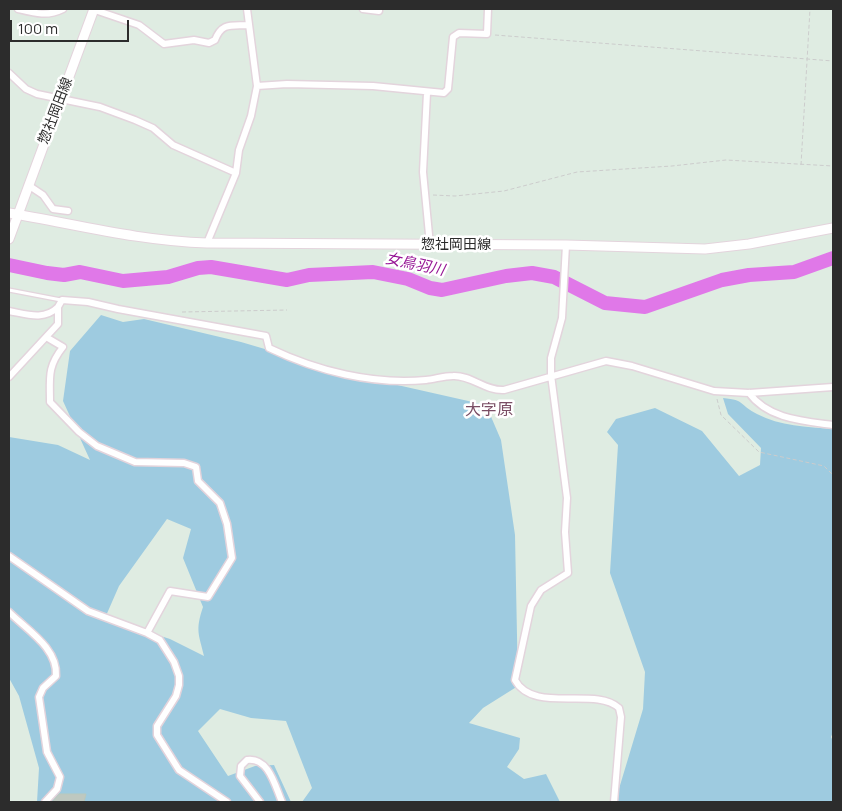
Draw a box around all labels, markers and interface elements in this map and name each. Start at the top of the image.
scale bar [12,10,131,42]
text: 100 m [18,18,58,39]
street label: 惣社岡田線 [36,75,76,147]
street label: 惣社岡田線 [421,237,491,253]
water label: 女鳥羽川 [384,250,446,280]
district label: 大字原 [465,401,513,421]

